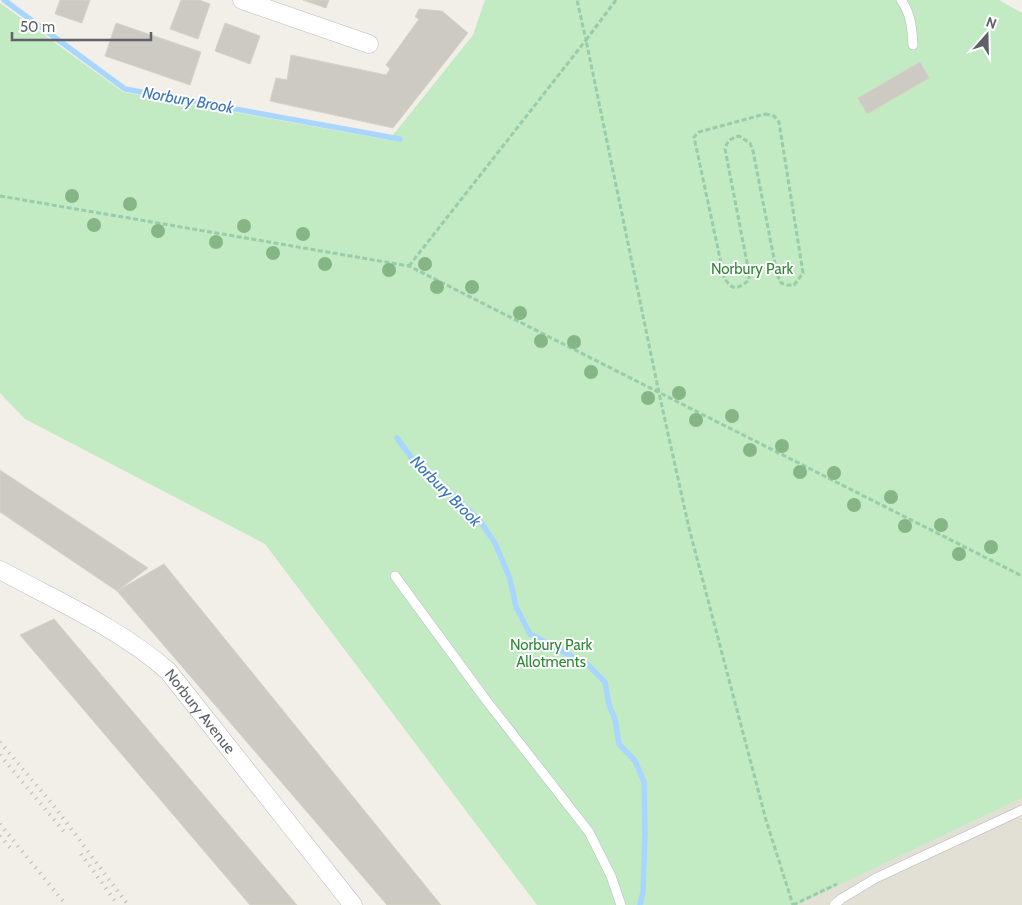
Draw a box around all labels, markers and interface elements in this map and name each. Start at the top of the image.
scale bar [12,10,151,42]
north arrow [962,10,1012,60]
text: N [984,13,999,33]
text: 50 m [20,18,55,36]
water label: Norbury Brook [141,83,236,118]
park label: Norbury Park [711,260,793,278]
water label: Norbury Brook [407,452,486,531]
park label: Norbury Park Allotments [510,636,592,671]
street label: Norbury Avenue [161,665,239,758]

